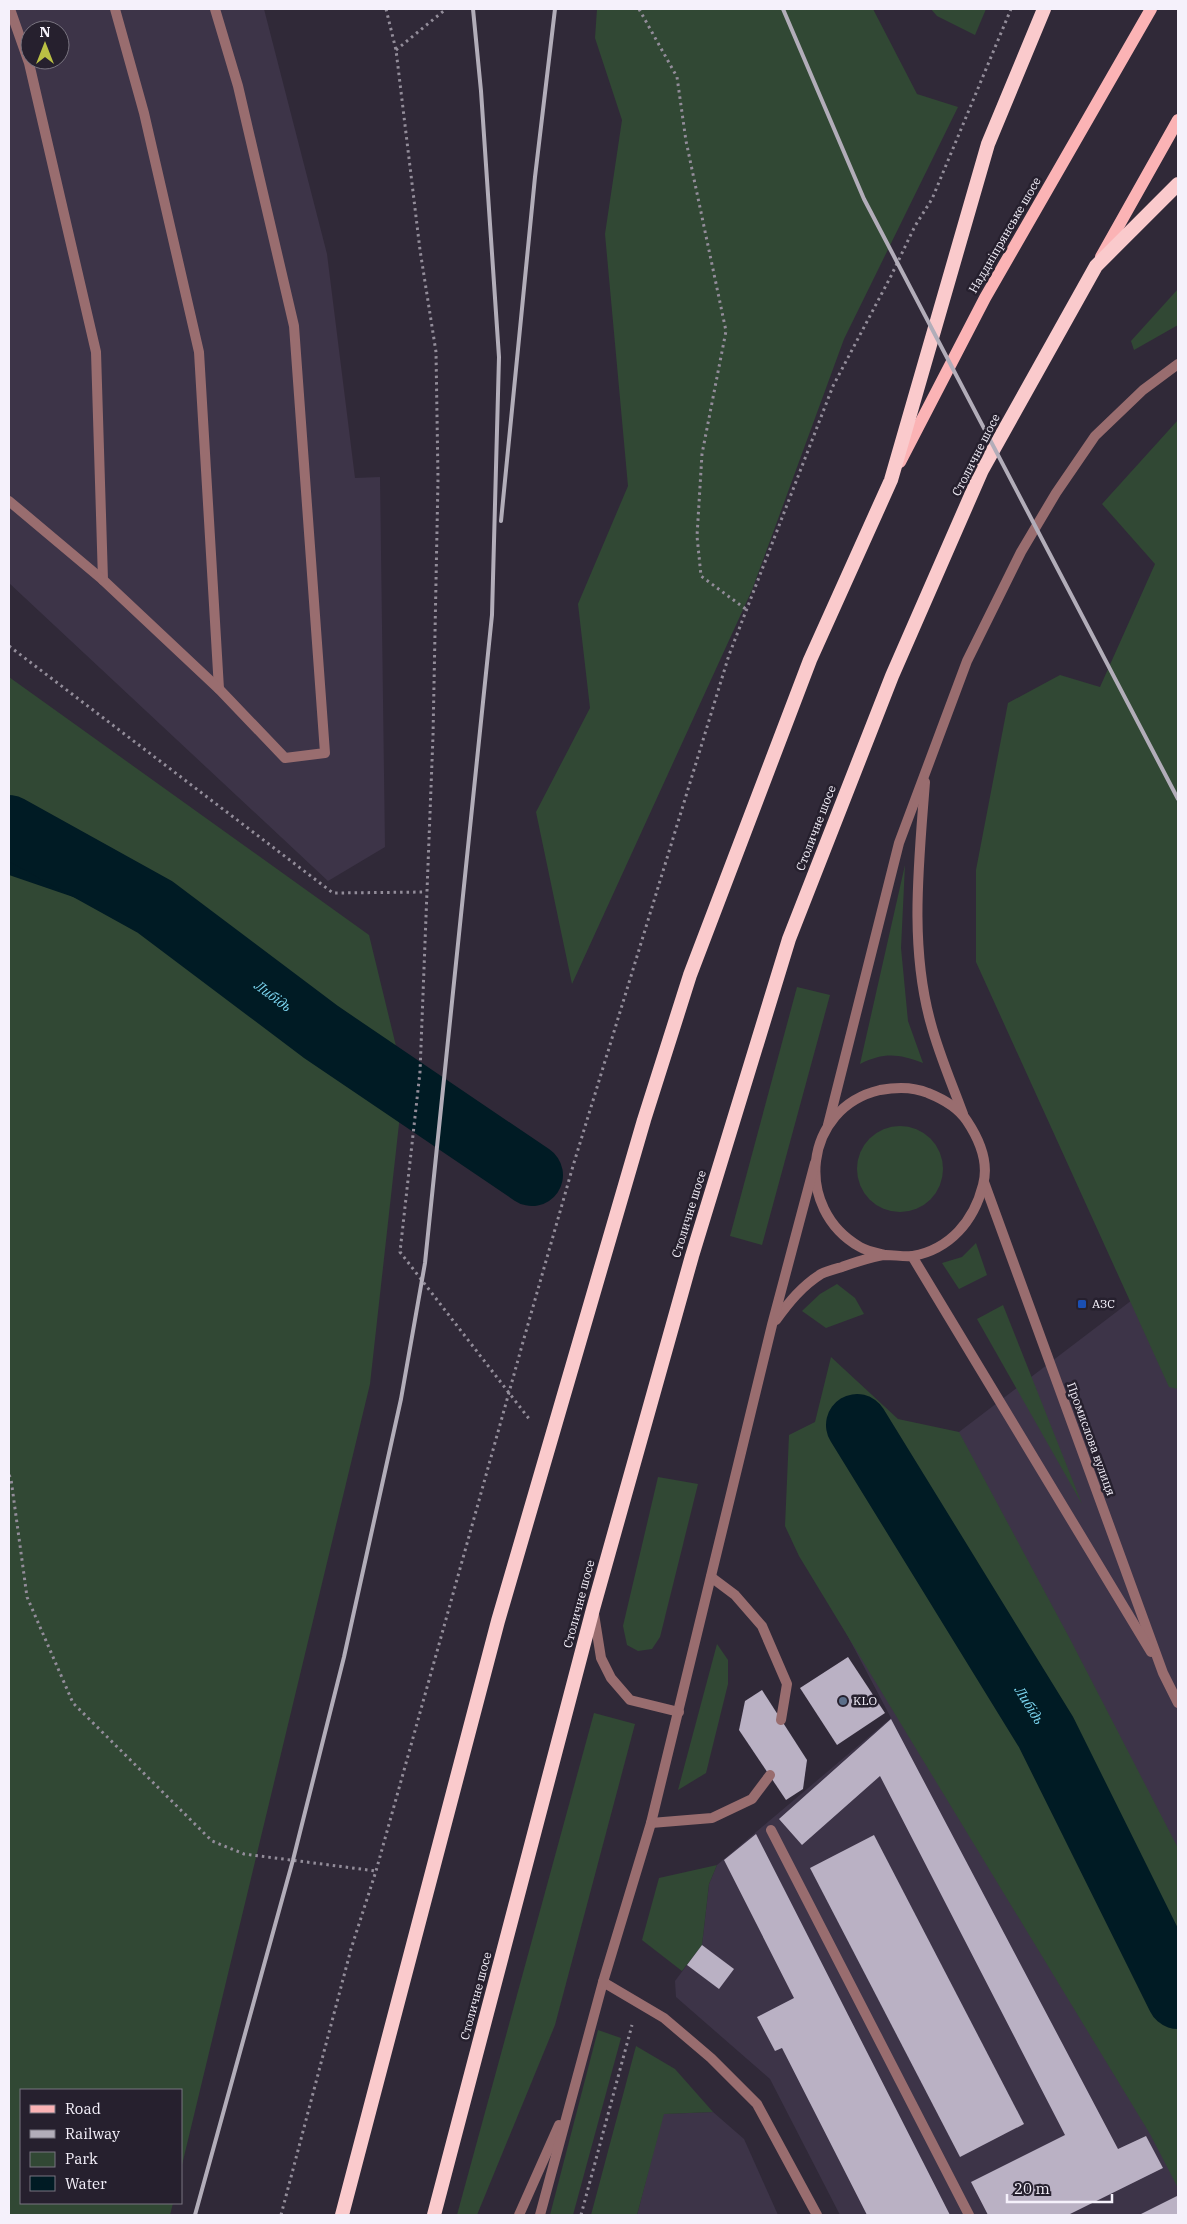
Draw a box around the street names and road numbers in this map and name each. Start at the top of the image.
street label: Наддніпрянське шосе [965,174,1044,295]
street label: Столичне шосе [948,411,1003,498]
street label: Столичне шосе [792,783,839,873]
street label: Столичне шосе [668,1168,709,1259]
street label: Промислова вулиця [1064,1380,1119,1498]
street label: Столичне шосе [560,1558,597,1649]
street label: Столичне шосе [457,1950,494,2041]

